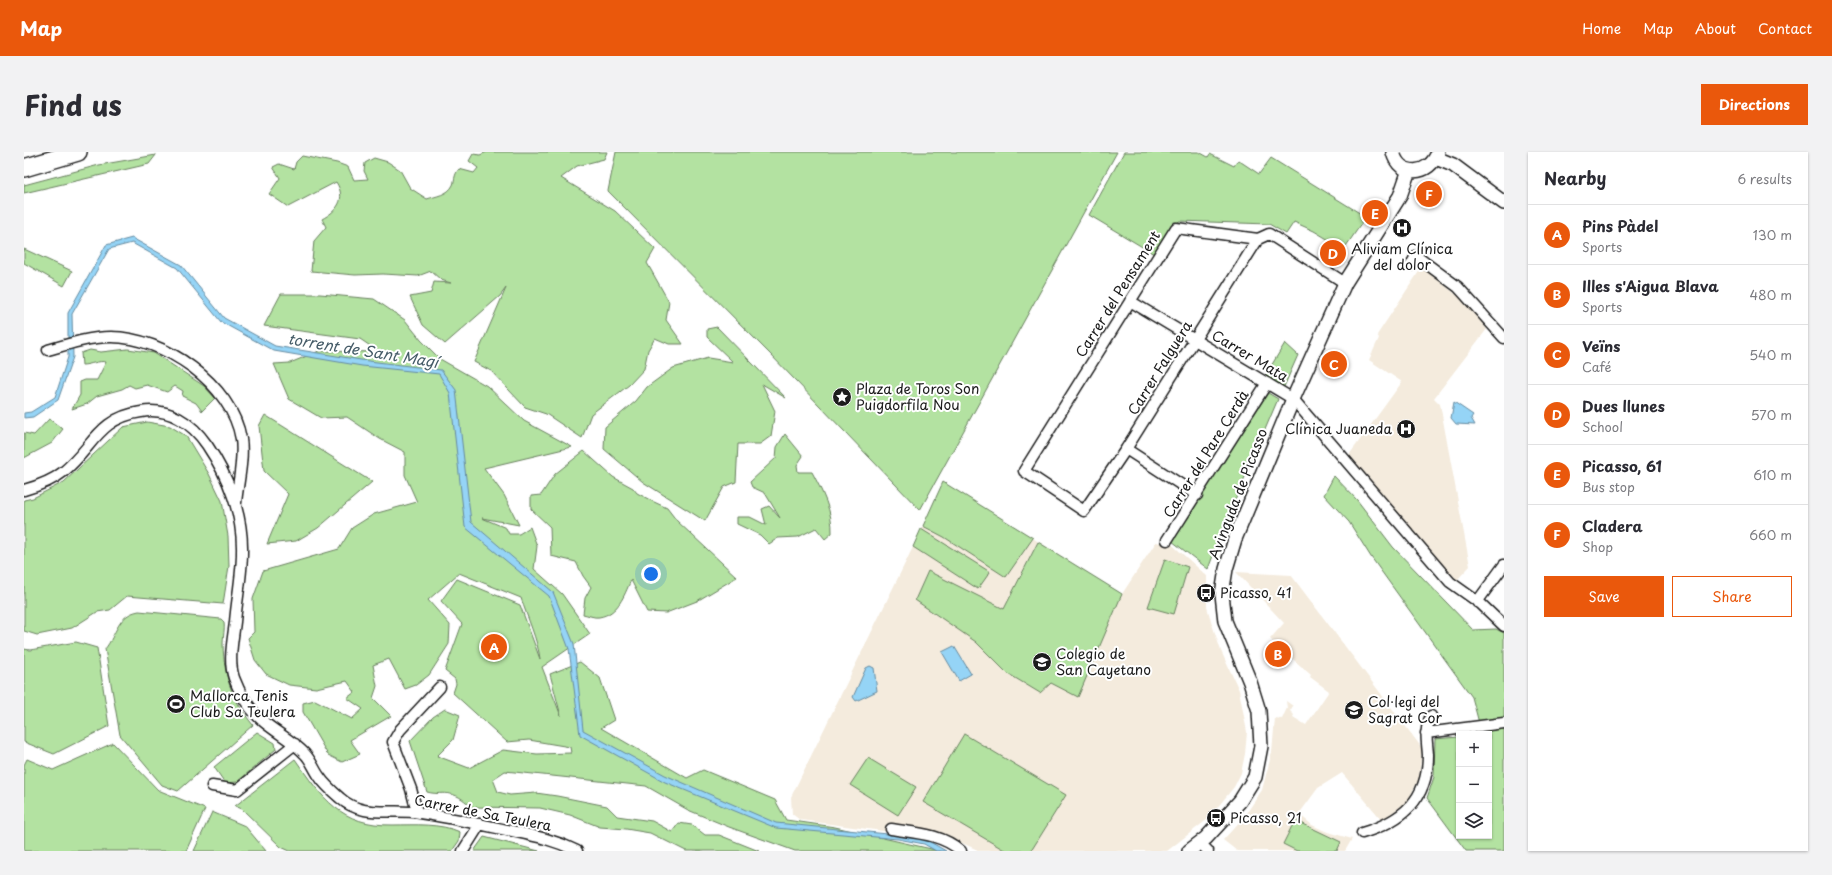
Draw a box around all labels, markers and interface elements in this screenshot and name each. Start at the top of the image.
text: Map [20,14,62,42]
text: Home [1582,18,1621,39]
text: Map [1643,18,1673,39]
text: About [1695,18,1736,39]
text: Contact [1758,18,1812,39]
text: Find us [24,83,122,126]
button: Directions [1701,84,1808,125]
text: Nearby [1544,165,1606,191]
text: 6 results [1737,169,1792,188]
pin: F [1416,179,1442,209]
pin: E [1362,198,1388,228]
text: Pins Pàdel [1582,214,1658,237]
hospital icon: Aliviam Clínica del dolor [1391,217,1413,239]
text: A [1552,225,1562,244]
text: 130 m [1753,225,1792,244]
street label: Carrer del Pensament [1070,226,1165,361]
text: Sports [1582,237,1622,256]
pin: D [1320,238,1346,268]
place label: Aliviam Clínica del dolor [1351,238,1453,275]
text: Illes s'Aigua Blava [1582,274,1719,297]
text: B [1553,285,1561,304]
text: 480 m [1750,285,1792,304]
text: Sports [1582,297,1622,316]
street label: Carrer Falguera [1122,316,1197,419]
street label: Carrer Mata [1208,324,1293,387]
water label: torrent de Sant Magí [286,326,444,373]
text: Veïns [1582,334,1620,357]
text: C [1552,345,1562,364]
text: 540 m [1749,345,1792,364]
pin: C [1321,349,1347,379]
text: Café [1582,357,1611,376]
place label: Plaza de Toros Son Puigdorfila Nou [856,378,979,415]
place icon: Plaza de Toros Son Puigdorfila Nou [831,386,853,408]
street label: Carrer del Pare Cerdà [1158,386,1254,522]
text: Dues llunes [1582,394,1665,417]
text: D [1552,405,1562,424]
text: 570 m [1751,405,1792,424]
text: School [1582,417,1623,436]
place label: Clínica Juaneda [1285,418,1392,439]
hospital icon: Clínica Juaneda [1395,418,1417,440]
street label: Avinguda de Picasso [1203,425,1272,562]
text: Picasso, 61 [1582,454,1662,477]
text: E [1553,465,1561,484]
text: 610 m [1753,465,1792,484]
text: Bus stop [1582,477,1635,496]
text: Cladera [1582,514,1643,537]
text: F [1553,525,1561,544]
text: 660 m [1749,525,1792,544]
text: Shop [1582,537,1613,556]
your location [641,564,661,584]
button: Save [1544,576,1664,617]
button: Share [1672,576,1792,617]
bus stop icon: Picasso, 41 [1195,582,1217,604]
place label: Picasso, 41 [1220,582,1291,603]
pin: A [481,632,507,662]
pin: B [1265,639,1291,669]
place label: Colegio de San Cayetano [1056,643,1151,680]
school or university icon: Colegio de San Cayetano [1031,651,1053,673]
place label: Mallorca Tenis Club Sa Teulera [190,685,296,722]
place label: Col·legi del Sagrat Cor [1368,691,1442,728]
sports icon: Mallorca Tenis Club Sa Teulera [165,693,187,715]
school or university icon: Col·legi del Sagrat Cor [1343,699,1365,721]
map controls [1456,731,1492,839]
button: + [1456,731,1492,767]
button: − [1456,767,1492,803]
street label: Carrer de Sa Teulera [413,789,554,836]
button: layers [1456,803,1492,839]
bus stop icon: Picasso, 21 [1205,807,1227,829]
place label: Picasso, 21 [1230,807,1301,828]

